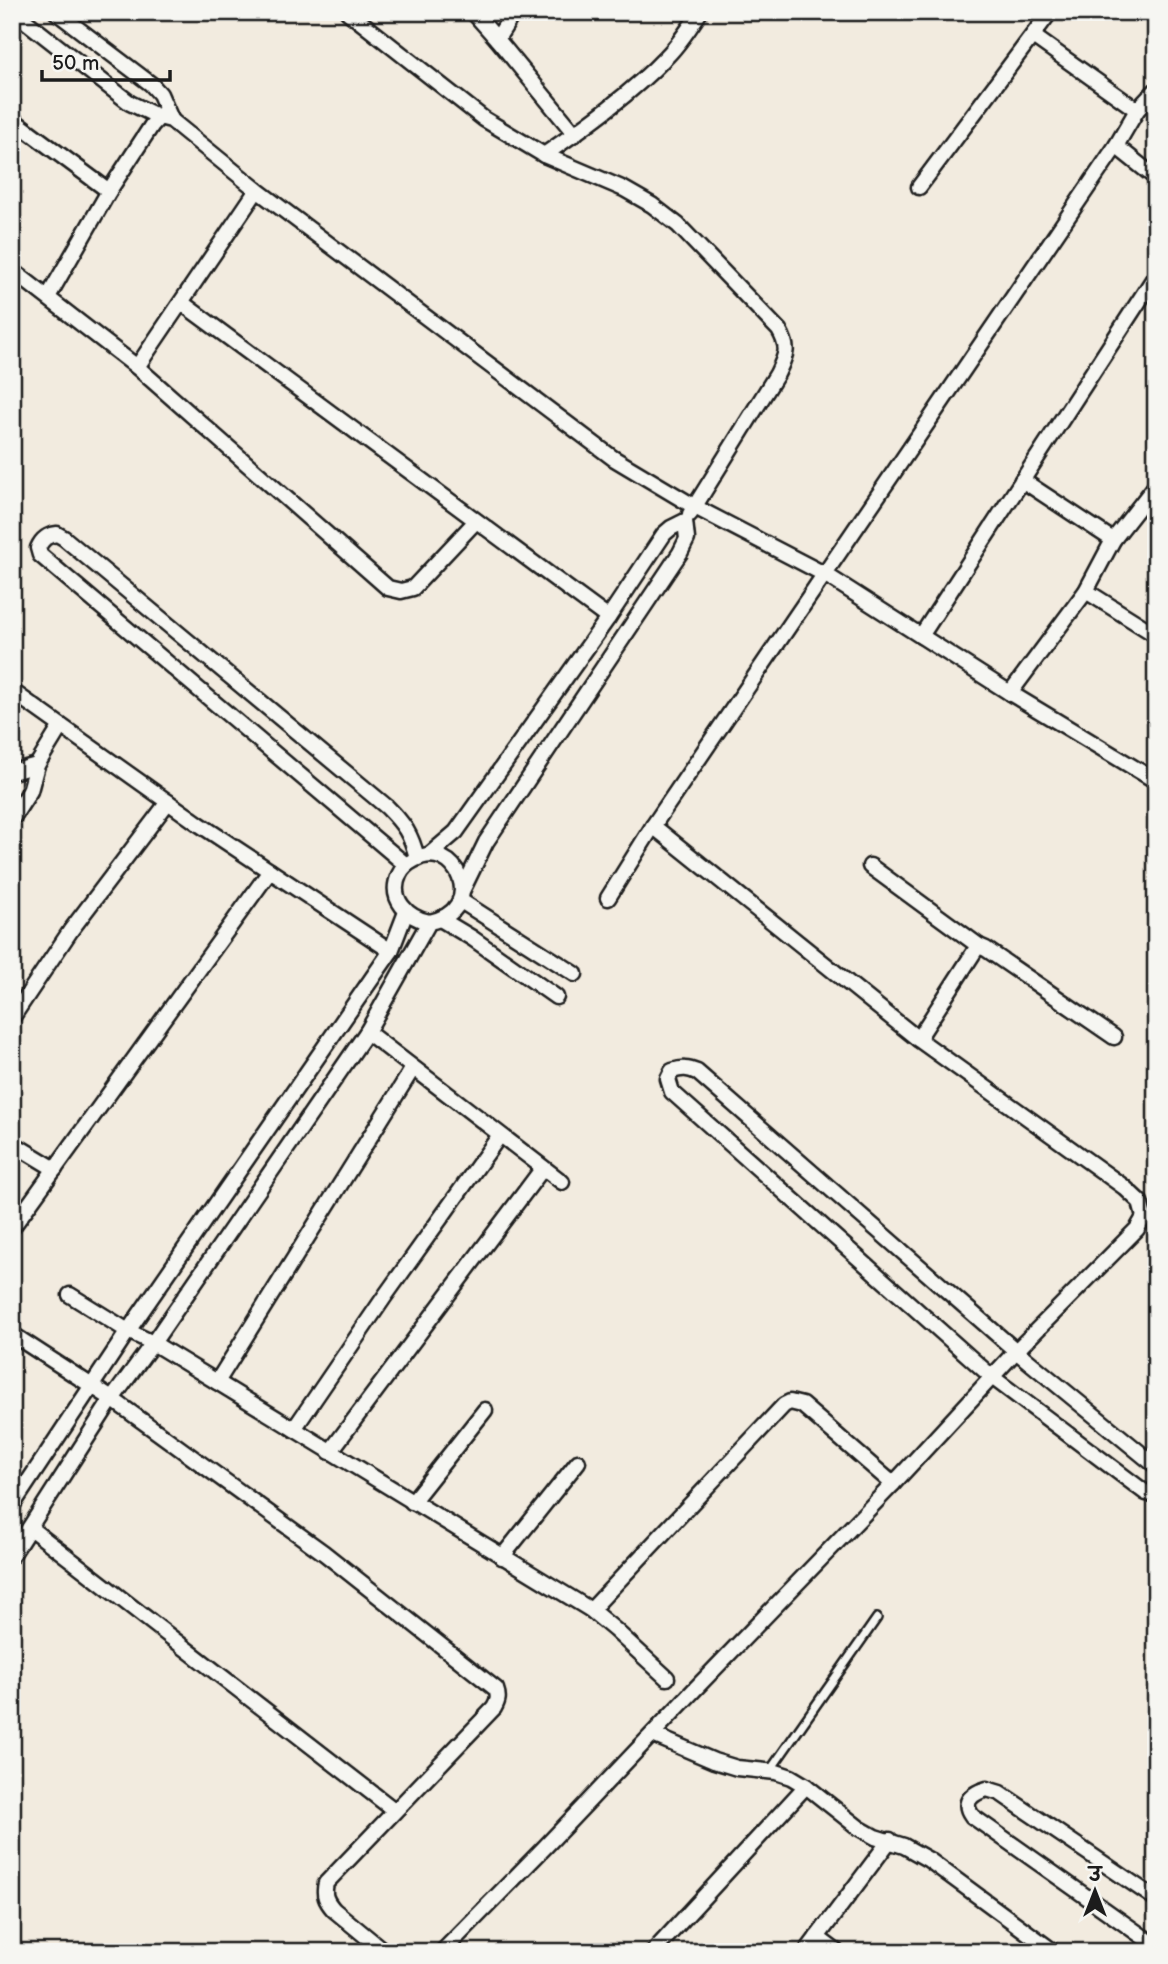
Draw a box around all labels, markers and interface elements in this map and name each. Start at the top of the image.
scale bar [42,38,170,82]
text: 50 m [52,51,99,76]
north arrow [1060,1856,1130,1926]
text: उ [1087,1864,1104,1887]

